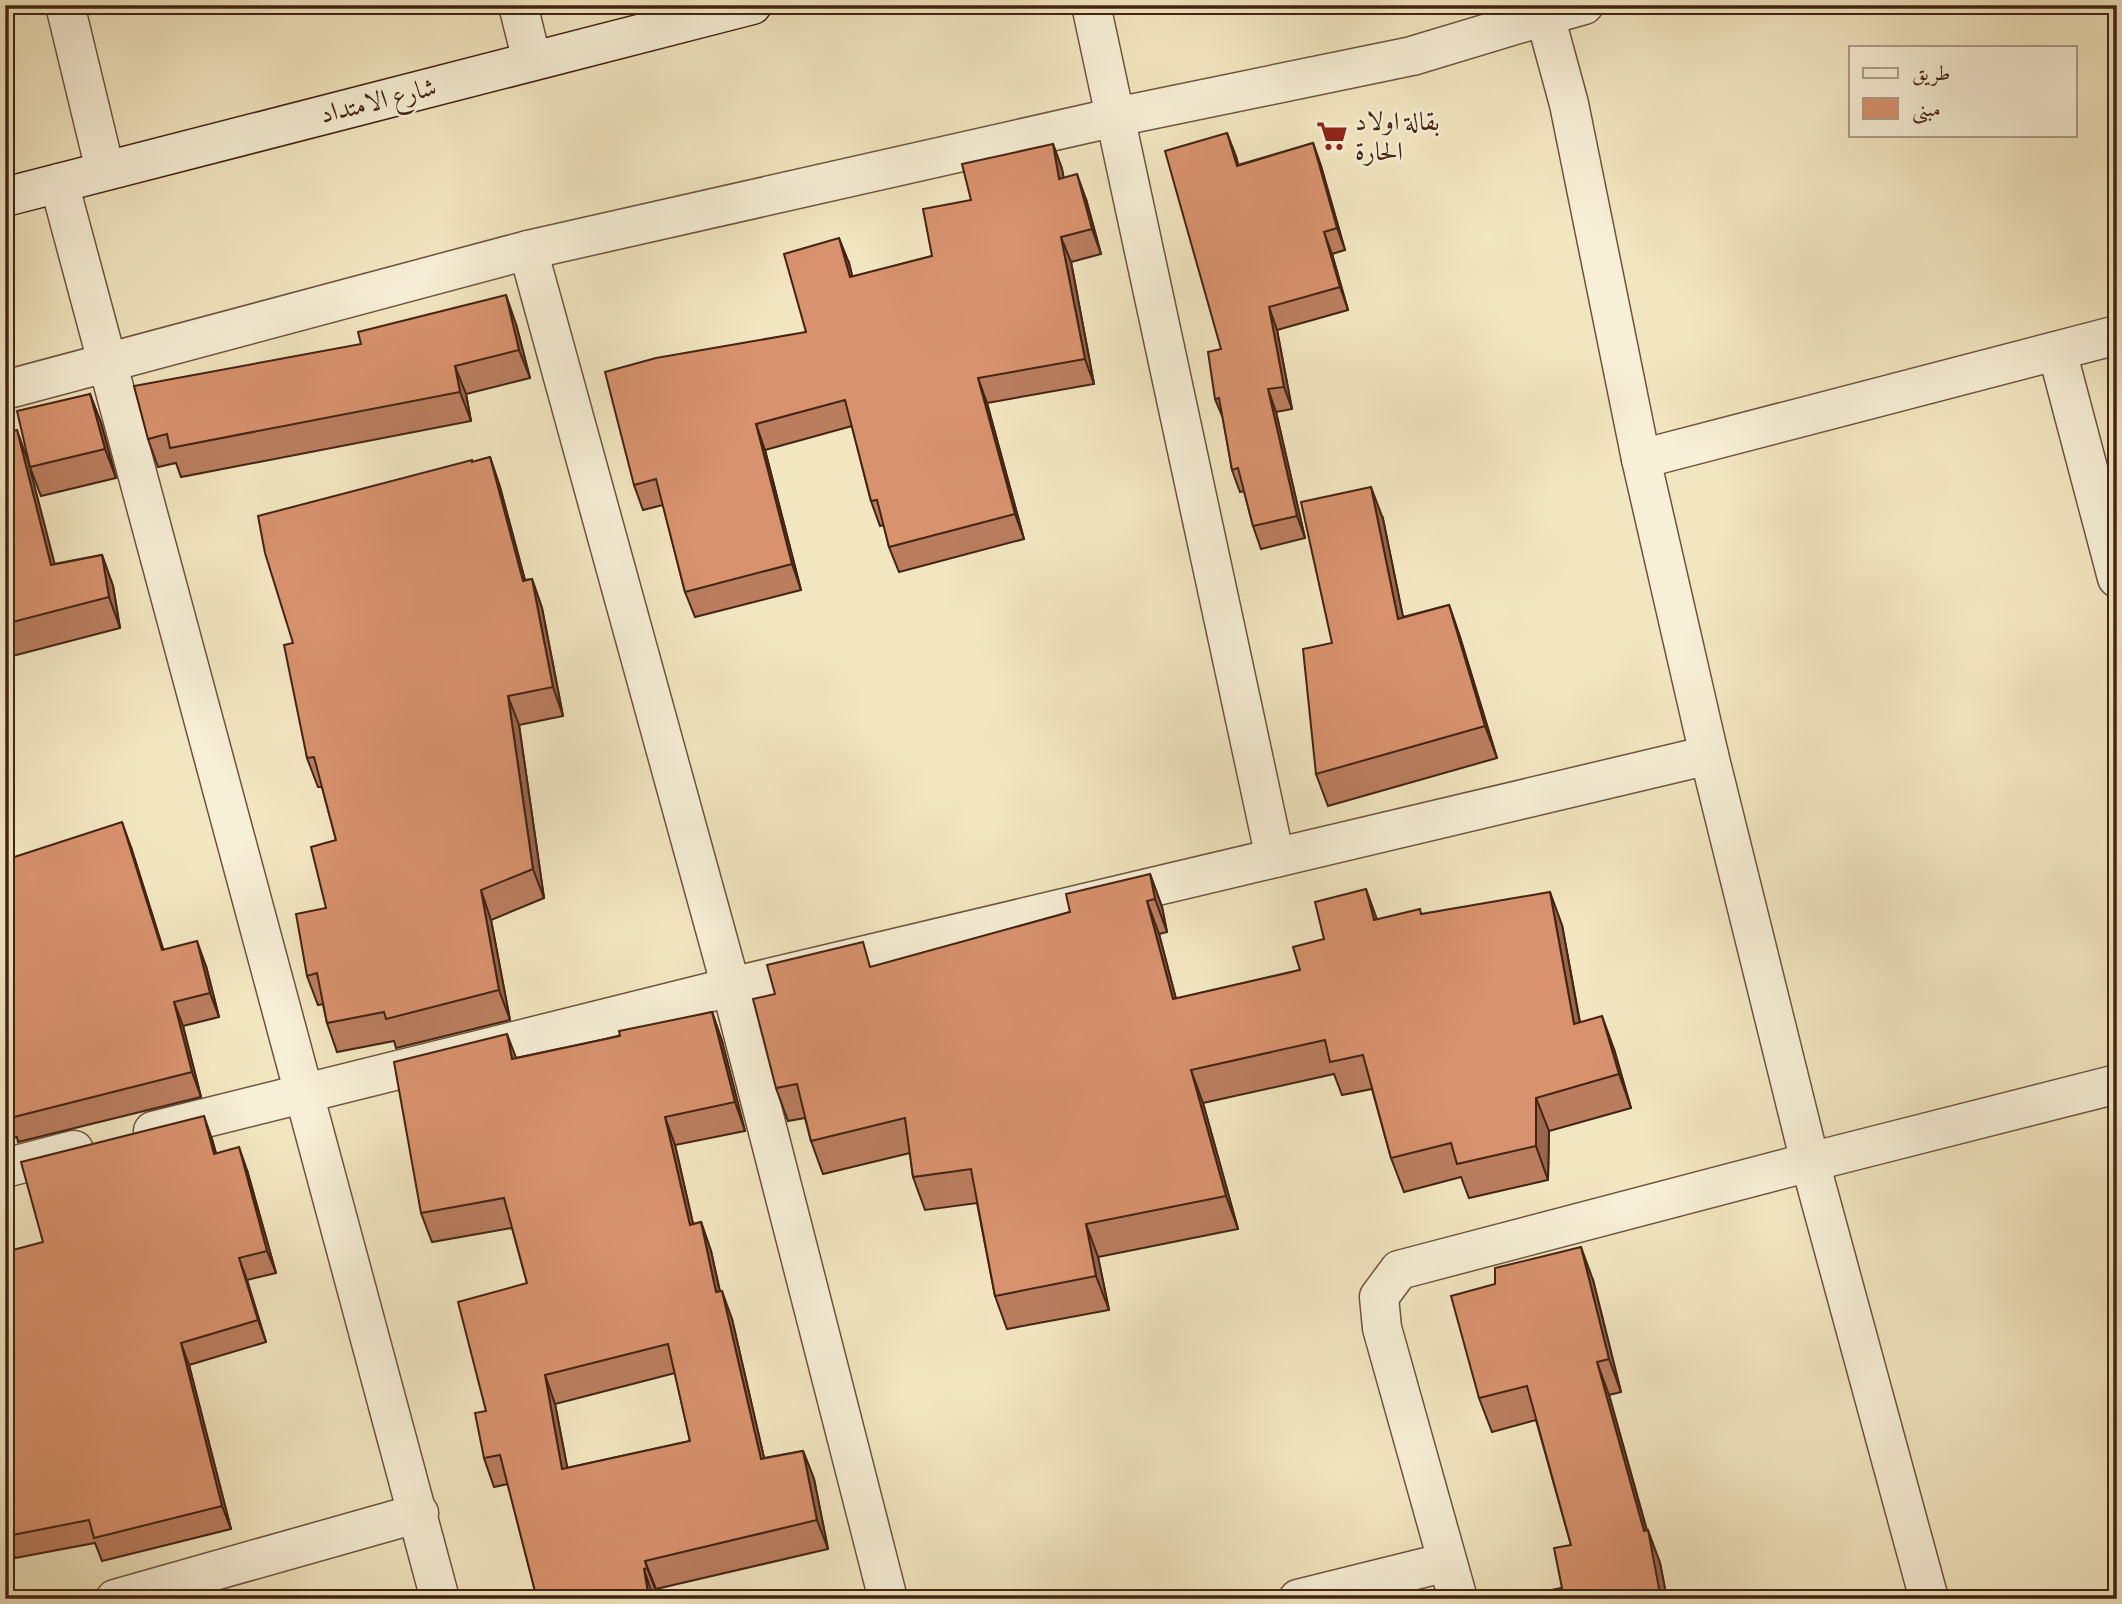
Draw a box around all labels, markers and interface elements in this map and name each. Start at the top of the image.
legend [1849,46,2076,136]
text: طريق [1912,61,1950,87]
street label: شارع الامتداد [317,71,441,136]
text: مبنى [1912,97,1941,124]
place label: بقالة اولاد الحارة [1355,106,1440,168]
supermarket icon: بقالة اولاد الحارة [1315,119,1349,153]

